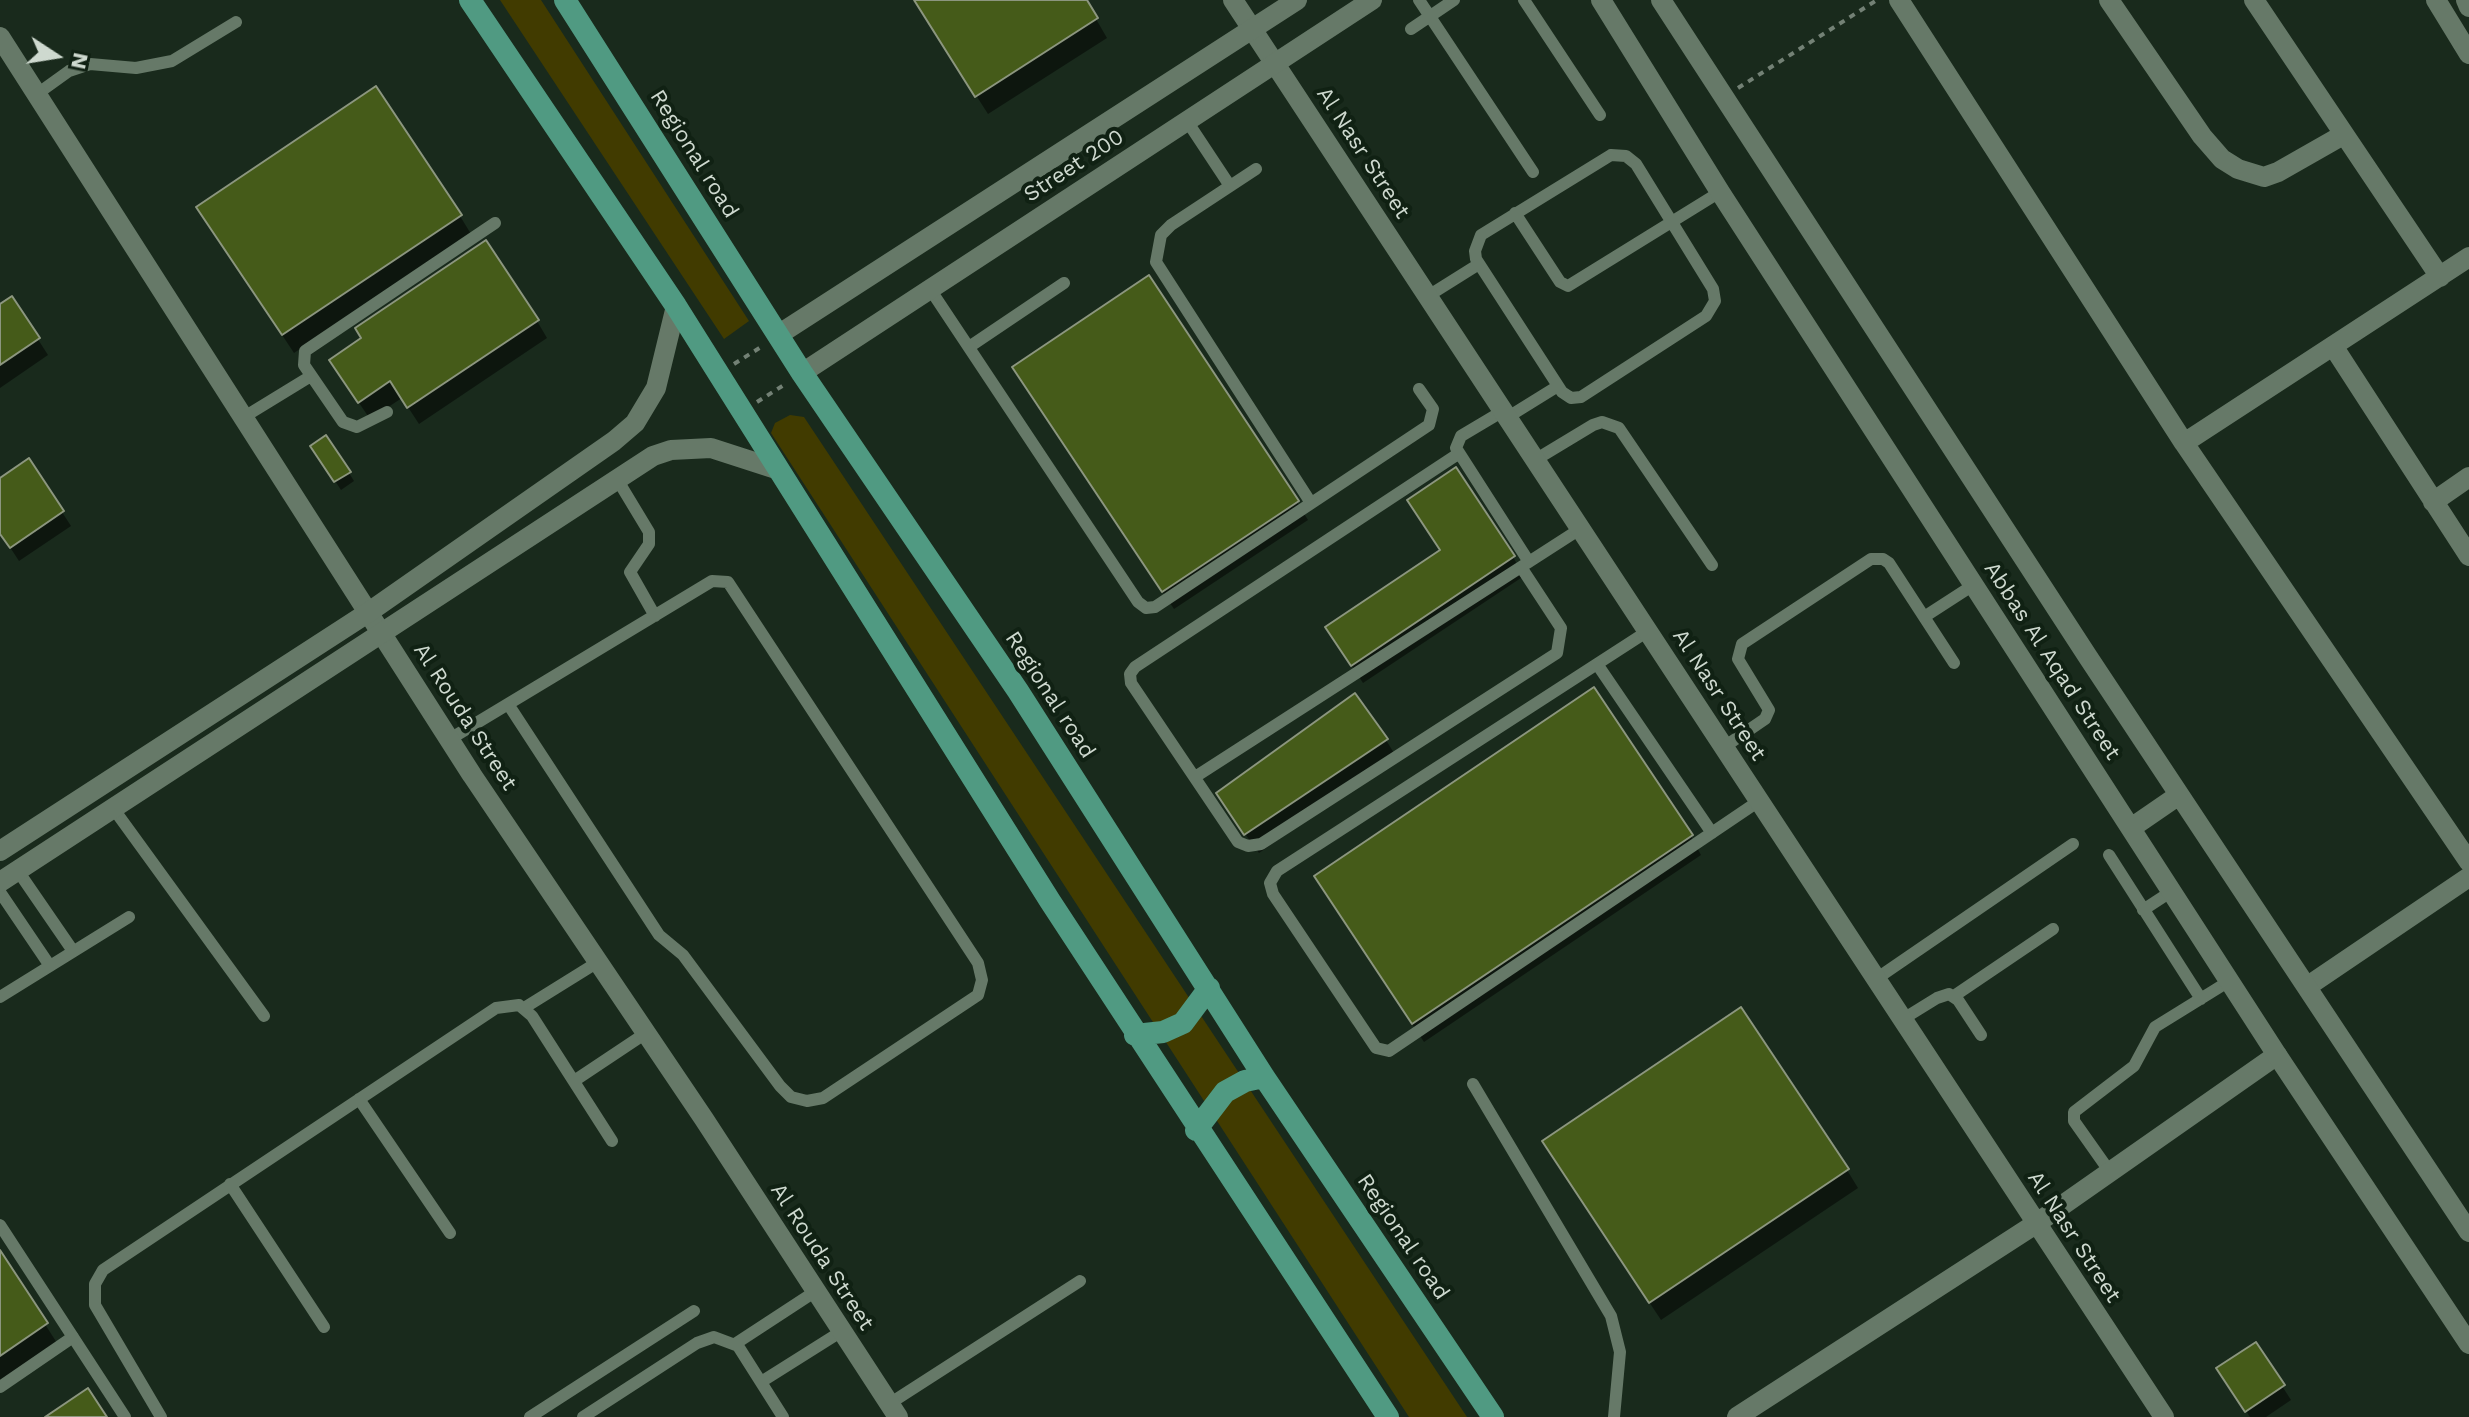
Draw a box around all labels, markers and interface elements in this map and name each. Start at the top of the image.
north arrow [16,16,96,96]
text: N [66,51,94,72]
street label: Al Nasr Street [1311,82,1415,224]
street label: Regional road [644,85,744,223]
street label: Street 200 [1019,124,1129,208]
street label: Abbas Al Aqad Street [1978,557,2126,765]
street label: Al Nasr Street [1667,624,1771,766]
street label: Regional road [999,627,1101,763]
street label: Al Rouda Street [408,639,522,795]
street label: Al Nasr Street [2022,1166,2126,1308]
street label: Regional road [1351,1169,1455,1305]
street label: Al Rouda Street [765,1179,879,1335]

